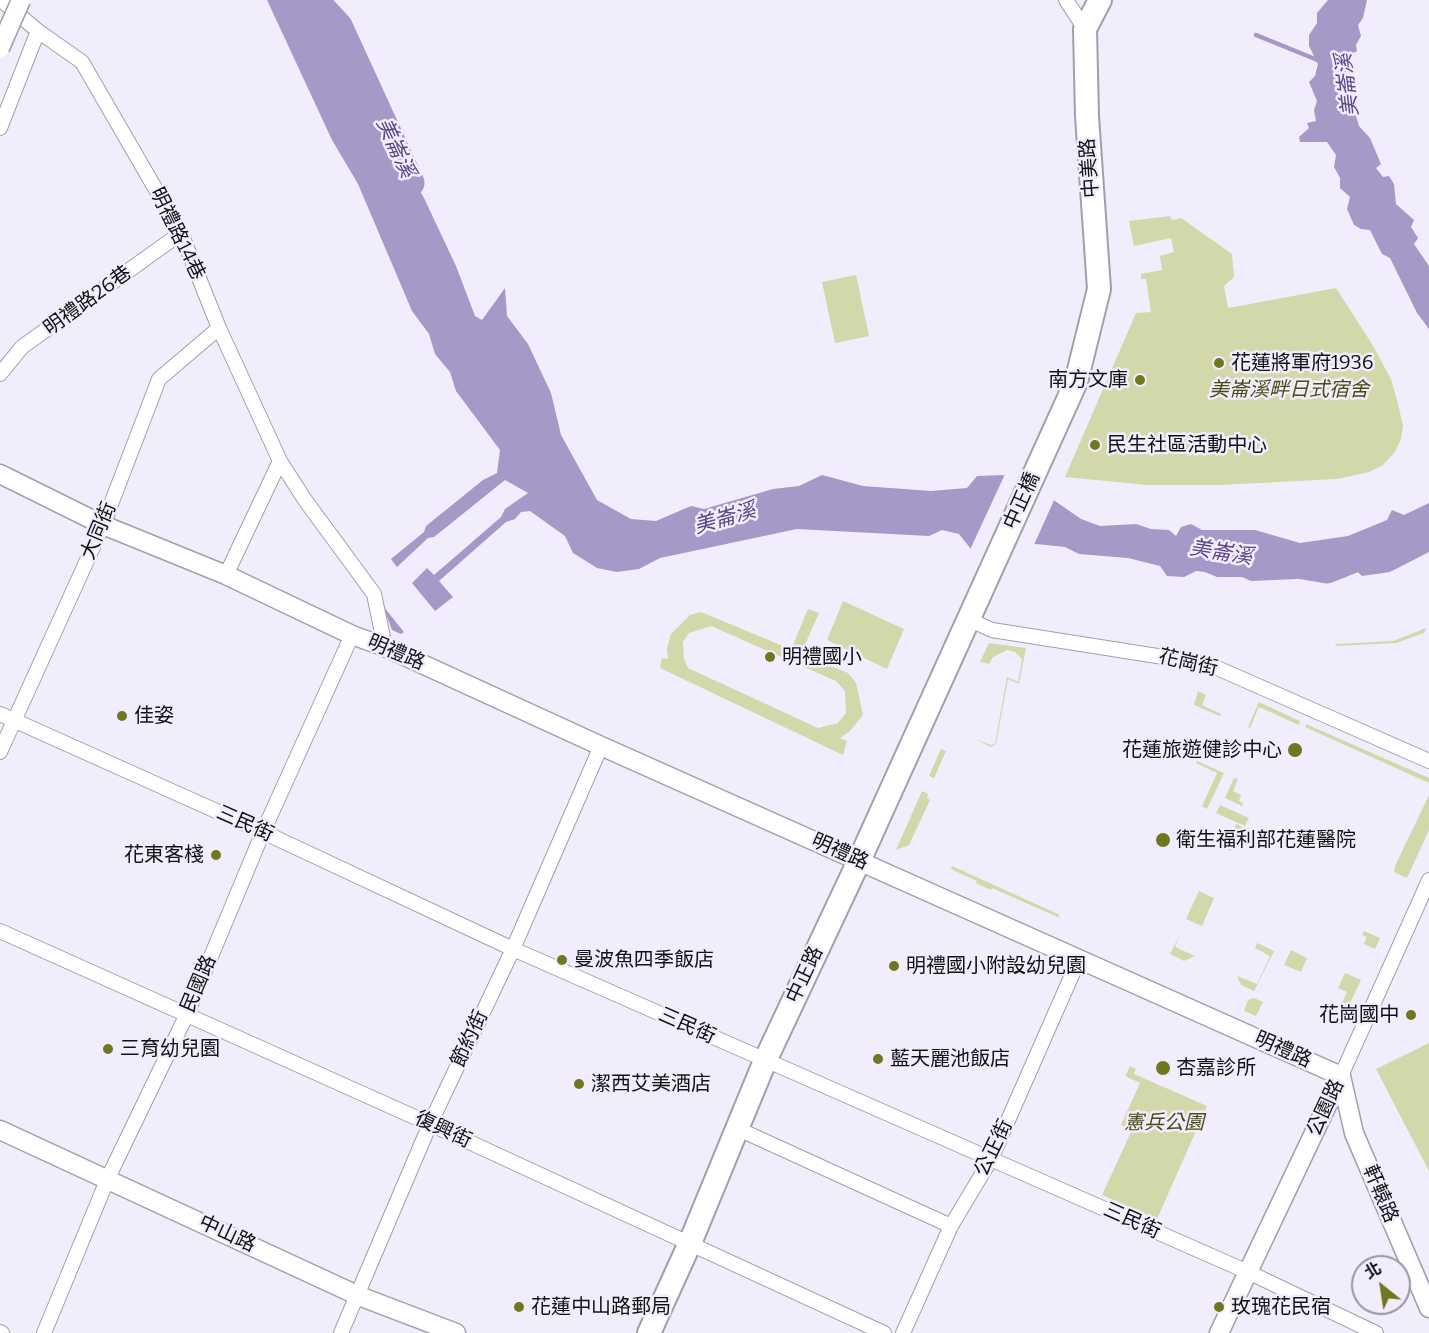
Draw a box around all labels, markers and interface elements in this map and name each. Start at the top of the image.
water label: 美崙溪 [1332,52,1364,118]
water label: 美崙溪 [370,114,420,182]
street label: 中美路 [1076,137,1104,199]
street label: 明禮路14巷 [144,184,210,284]
street label: 明禮路26巷 [39,261,137,341]
place label: 花蓮將軍府1936 [1231,351,1374,375]
marker: 花蓮將軍府1936 [1212,356,1226,370]
place label: 南方文庫 [1048,368,1128,392]
marker: 南方文庫 [1133,373,1147,387]
park label: 美崙溪畔日式宿舍 [1209,378,1369,402]
place label: 民生社區活動中心 [1107,433,1267,457]
marker: 民生社區活動中心 [1088,438,1102,452]
street label: 中正橋 [999,469,1045,533]
water label: 美崙溪 [691,498,759,540]
street label: 大同街 [76,499,122,563]
water label: 美崙溪 [1188,536,1254,570]
street label: 明禮路 [364,630,428,676]
place label: 明禮國小 [782,645,862,669]
street label: 花崗街 [1156,645,1220,681]
marker: 明禮國小 [763,650,777,664]
place label: 佳姿 [134,704,174,728]
marker: 佳姿 [115,709,129,723]
place label: 花蓮旅遊健診中心 [1122,738,1282,762]
marker: 花蓮旅遊健診中心 [1286,741,1304,759]
street label: 三民街 [213,801,277,847]
place label: 衛生福利部花蓮醫院 [1176,828,1356,852]
street label: 明禮路 [808,829,872,875]
marker: 衛生福利部花蓮醫院 [1154,831,1172,849]
place label: 花東客棧 [124,843,204,867]
marker: 花東客棧 [209,848,223,862]
street label: 中正路 [781,943,829,1007]
place label: 曼波魚四季飯店 [574,948,714,972]
street label: 民國路 [176,952,222,1016]
marker: 曼波魚四季飯店 [555,953,569,967]
place label: 明禮國小附設幼兒園 [906,954,1086,978]
marker: 明禮國小附設幼兒園 [887,959,901,973]
street label: 三民街 [655,1003,719,1049]
place label: 花崗國中 [1319,1003,1399,1027]
street label: 節約街 [446,1007,494,1071]
marker: 花崗國中 [1404,1008,1418,1022]
street label: 明禮路 [1251,1027,1315,1073]
place label: 三育幼兒園 [120,1037,220,1061]
marker: 三育幼兒園 [101,1042,115,1056]
place label: 藍天麗池飯店 [890,1047,1010,1071]
marker: 藍天麗池飯店 [871,1052,885,1066]
place label: 杏嘉診所 [1176,1056,1256,1080]
marker: 杏嘉診所 [1154,1059,1172,1077]
place label: 潔西艾美酒店 [591,1072,711,1096]
street label: 公園路 [1302,1076,1350,1140]
marker: 潔西艾美酒店 [572,1077,586,1091]
street label: 復興街 [411,1106,475,1154]
park label: 憲兵公園 [1124,1111,1204,1135]
street label: 公正街 [970,1116,1018,1180]
street label: 軒轅路 [1357,1162,1403,1226]
street label: 三民街 [1100,1198,1164,1244]
street label: 中山路 [195,1210,259,1258]
north arrow [1351,1255,1411,1315]
text: 北 [1361,1258,1384,1283]
place label: 花蓮中山路郵局 [531,1295,671,1319]
place label: 玫瑰花民宿 [1231,1295,1331,1319]
marker: 花蓮中山路郵局 [512,1300,526,1314]
marker: 玫瑰花民宿 [1212,1300,1226,1314]

